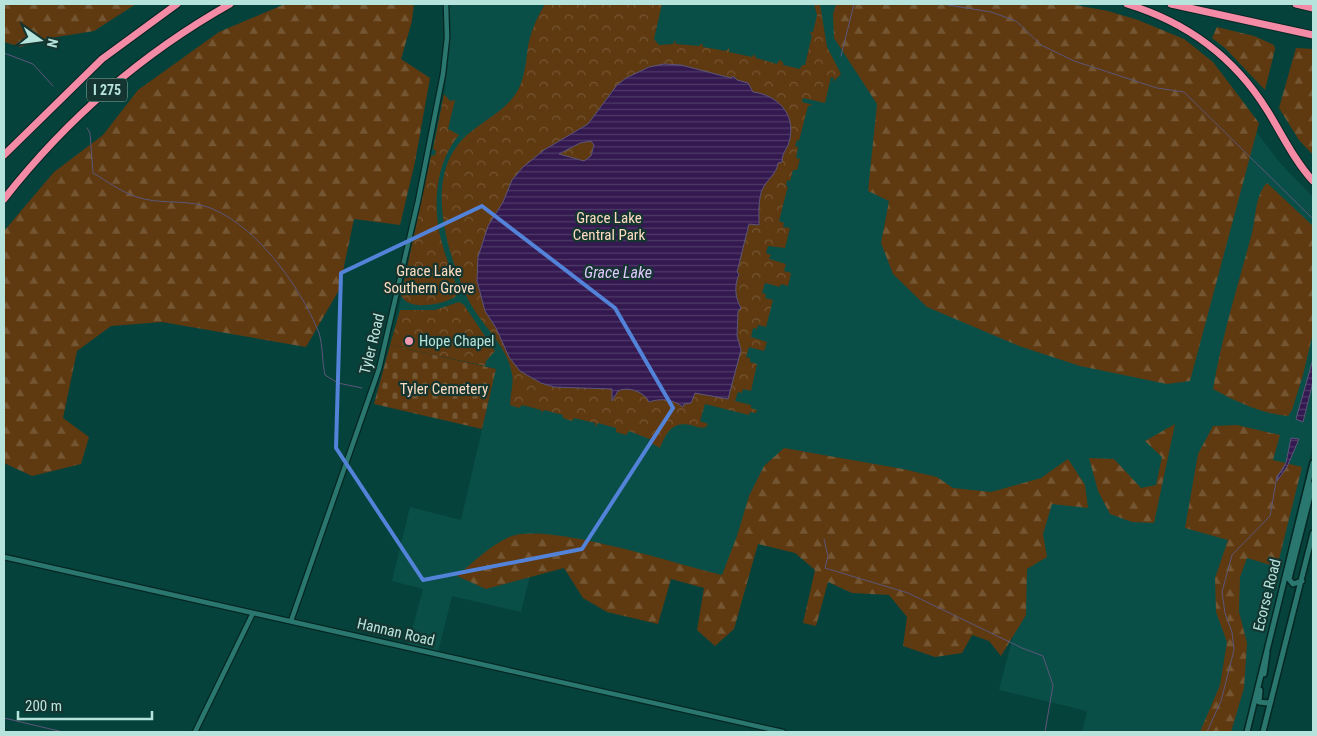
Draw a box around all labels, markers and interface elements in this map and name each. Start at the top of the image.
north arrow [15,15,65,65]
text: N [44,37,61,49]
road number: I 275 [87,78,127,102]
park label: Grace Lake Central Park [573,209,645,244]
park label: Grace Lake Southern Grove [384,262,474,297]
water label: Grace Lake [584,263,652,282]
street label: Tyler Road [356,312,388,376]
place label: Hope Chapel [419,332,495,350]
marker: Hope Chapel [403,335,415,347]
park label: Tyler Cemetery [400,380,488,398]
street label: Ecorse Road [1249,557,1285,633]
street label: Hannan Road [355,614,437,650]
scale bar [18,688,151,720]
text: 200 m [25,697,62,715]

